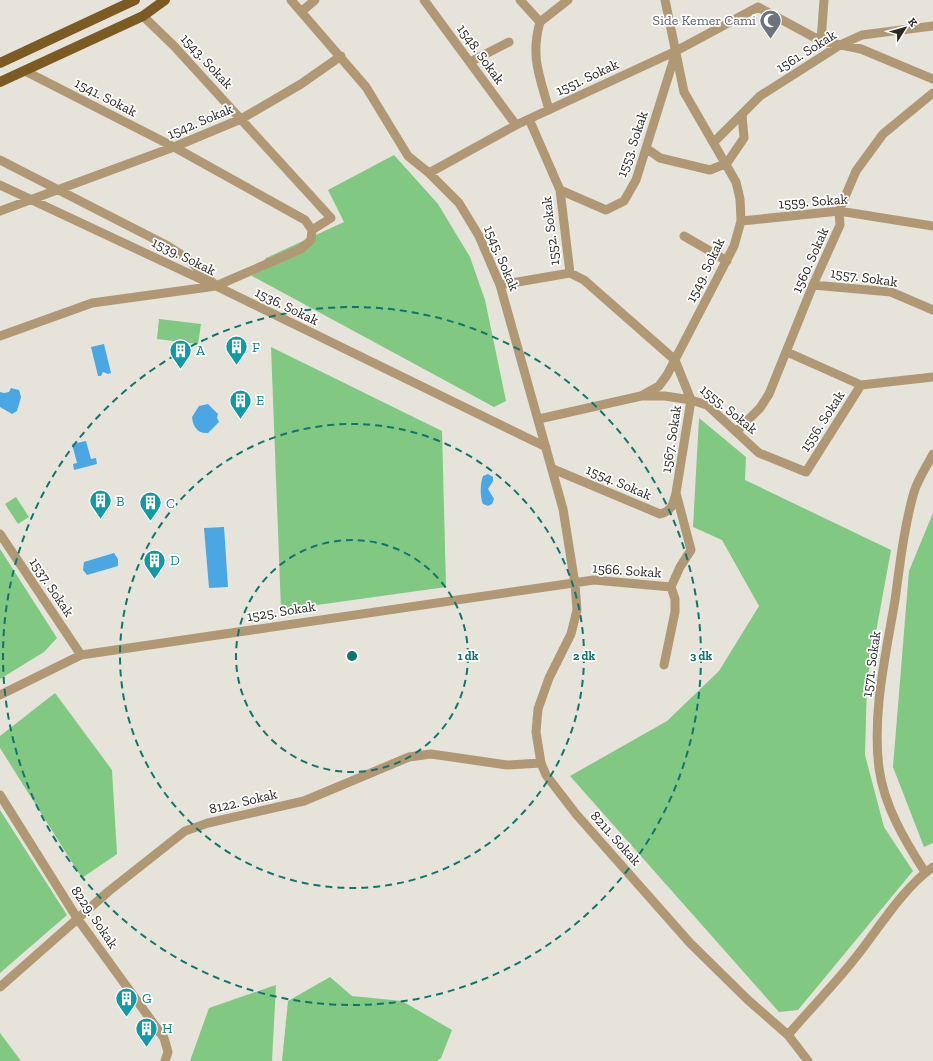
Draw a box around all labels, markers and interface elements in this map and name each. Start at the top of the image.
mosque icon: Side Kemer Cami [758,7,784,40]
north arrow [885,8,925,48]
place label: Side Kemer Cami [653,12,756,29]
text: K [905,15,920,30]
street label: 1548. Sokak [453,21,508,88]
street label: 1561. Sokak [773,26,840,77]
street label: 1543. Sokak [177,30,237,93]
street label: 1551. Sokak [553,55,622,99]
street label: 1541. Sokak [72,75,140,121]
street label: 1542. Sokak [165,100,236,143]
street label: 1553. Sokak [613,108,652,179]
street label: 1559. Sokak [778,191,849,212]
street label: 1552. Sokak [538,195,563,266]
street label: 1545. Sokak [480,223,523,294]
street label: 1560. Sokak [788,224,833,296]
street label: 1539. Sokak [149,234,219,280]
street label: 1549. Sokak [683,235,729,305]
street label: 1557. Sokak [829,264,899,291]
street label: 1536. Sokak [252,284,322,329]
building icon: F [224,334,250,367]
building icon: A [167,337,193,370]
place label: F [252,339,260,356]
place label: A [196,342,206,359]
street label: 1555. Sokak [697,381,761,438]
building icon: E [228,387,254,420]
street label: 1556. Sokak [796,387,849,455]
place label: E [256,392,264,409]
street label: 1567. Sokak [658,403,685,474]
street label: 1554. Sokak [584,461,655,504]
building icon: B [87,488,113,521]
building icon: C [138,490,164,523]
place label: B [116,493,124,510]
place label: C [166,495,175,512]
building icon: D [142,547,168,580]
place label: D [170,552,180,569]
street label: 1537. Sokak [26,555,78,621]
street label: 1566. Sokak [592,560,663,581]
street label: 1525. Sokak [246,598,317,625]
street label: 1571. Sokak [858,629,885,698]
centre of rings [345,649,359,663]
text: 1 dk [458,649,479,663]
text: 2 dk [573,649,595,663]
text: 3 dk [690,649,712,663]
street label: 8122. Sokak [207,785,280,818]
street label: 8211. Sokak [587,808,645,870]
street label: 8229. Sokak [68,883,122,952]
building icon: G [113,985,139,1018]
place label: G [142,990,152,1007]
building icon: H [134,1015,160,1048]
place label: H [162,1020,173,1037]

